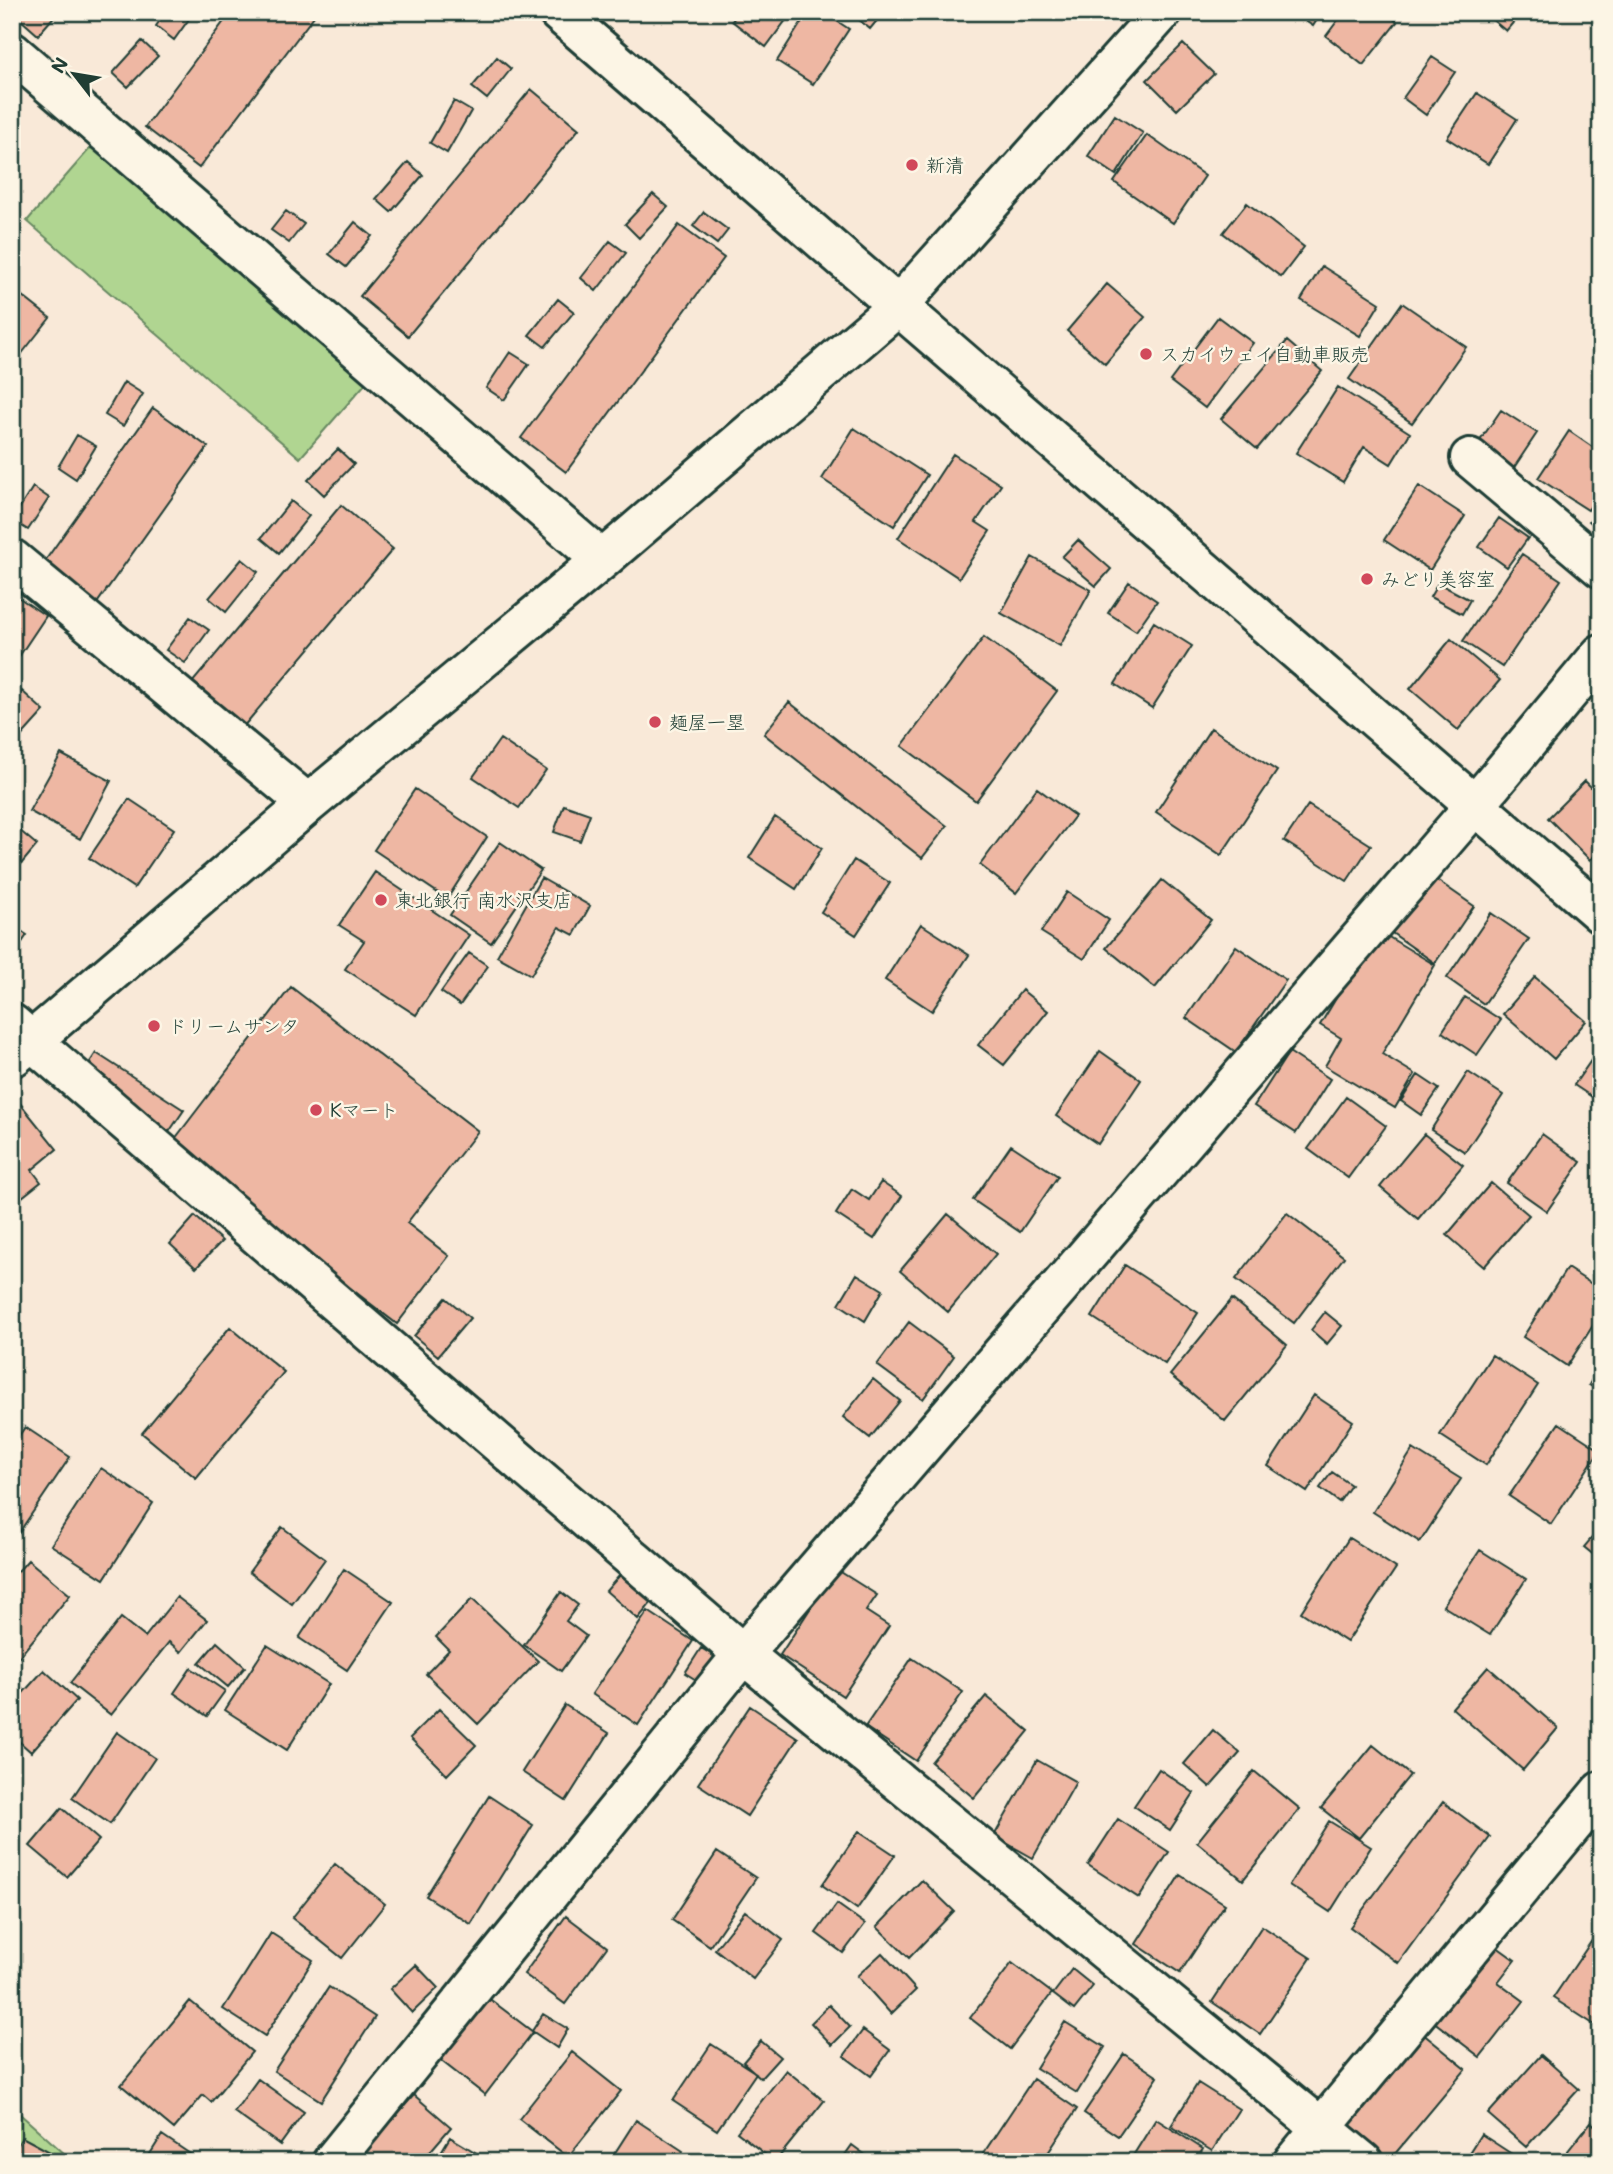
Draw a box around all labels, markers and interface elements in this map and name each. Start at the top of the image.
north arrow [38,38,108,108]
text: N [45,52,73,78]
place label: 新清 [926,152,964,177]
marker: 新清 [904,157,920,173]
place label: スカイウェイ自動車販売 [1160,341,1369,366]
marker: スカイウェイ自動車販売 [1138,346,1154,362]
place label: みどり美容室 [1381,566,1495,591]
marker: みどり美容室 [1359,571,1375,587]
place label: 麺屋一塁 [669,709,745,734]
marker: 麺屋一塁 [647,714,663,730]
place label: 東北銀行 南水沢支店 [395,887,572,912]
marker: 東北銀行 南水沢支店 [373,892,389,908]
place label: ドリームサンタ [168,1013,299,1038]
marker: ドリームサンタ [146,1018,162,1034]
place label: Kマート [330,1097,399,1122]
marker: Kマート [308,1102,324,1118]

